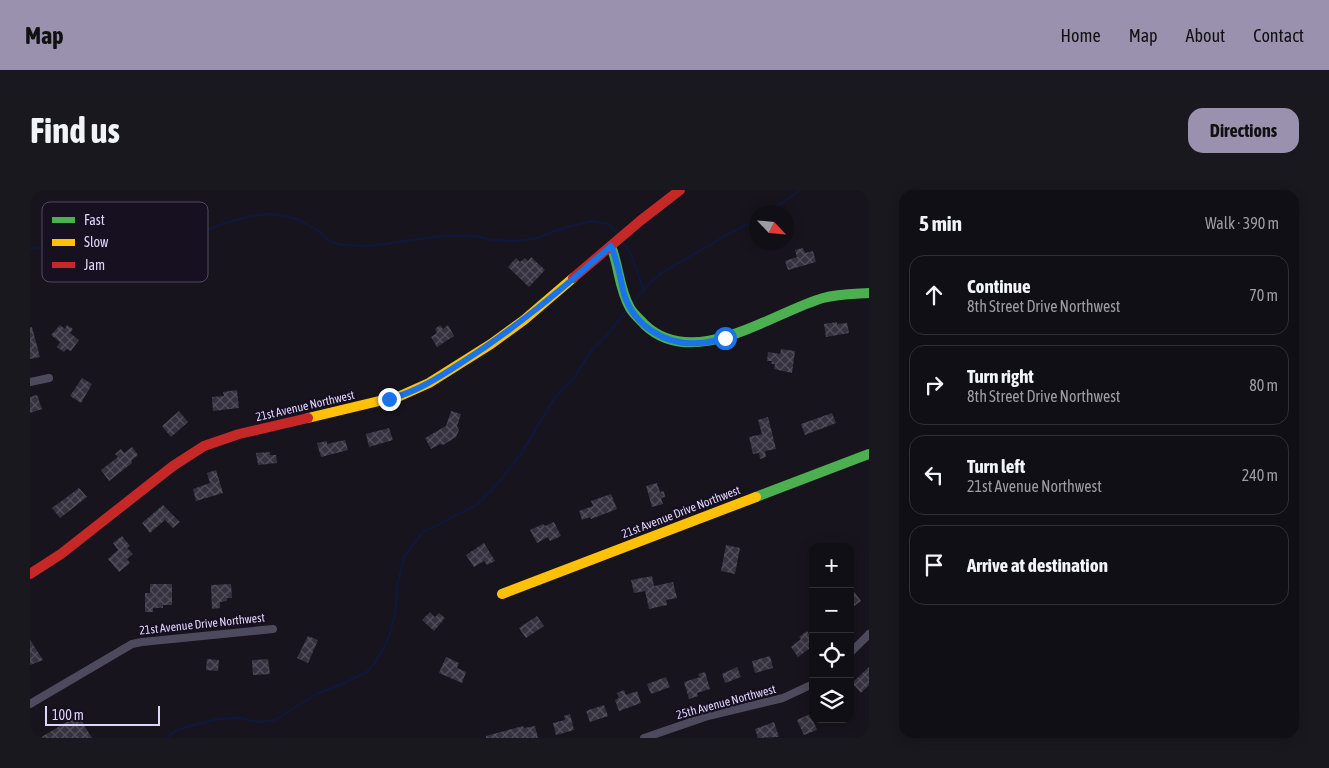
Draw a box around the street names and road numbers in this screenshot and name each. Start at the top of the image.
street label: 21st Avenue Northwest [254,388,356,424]
street label: 21st Avenue Drive Northwest [620,483,743,541]
street label: 21st Avenue Drive Northwest [139,610,266,638]
street label: 25th Avenue Northwest [675,682,778,722]

